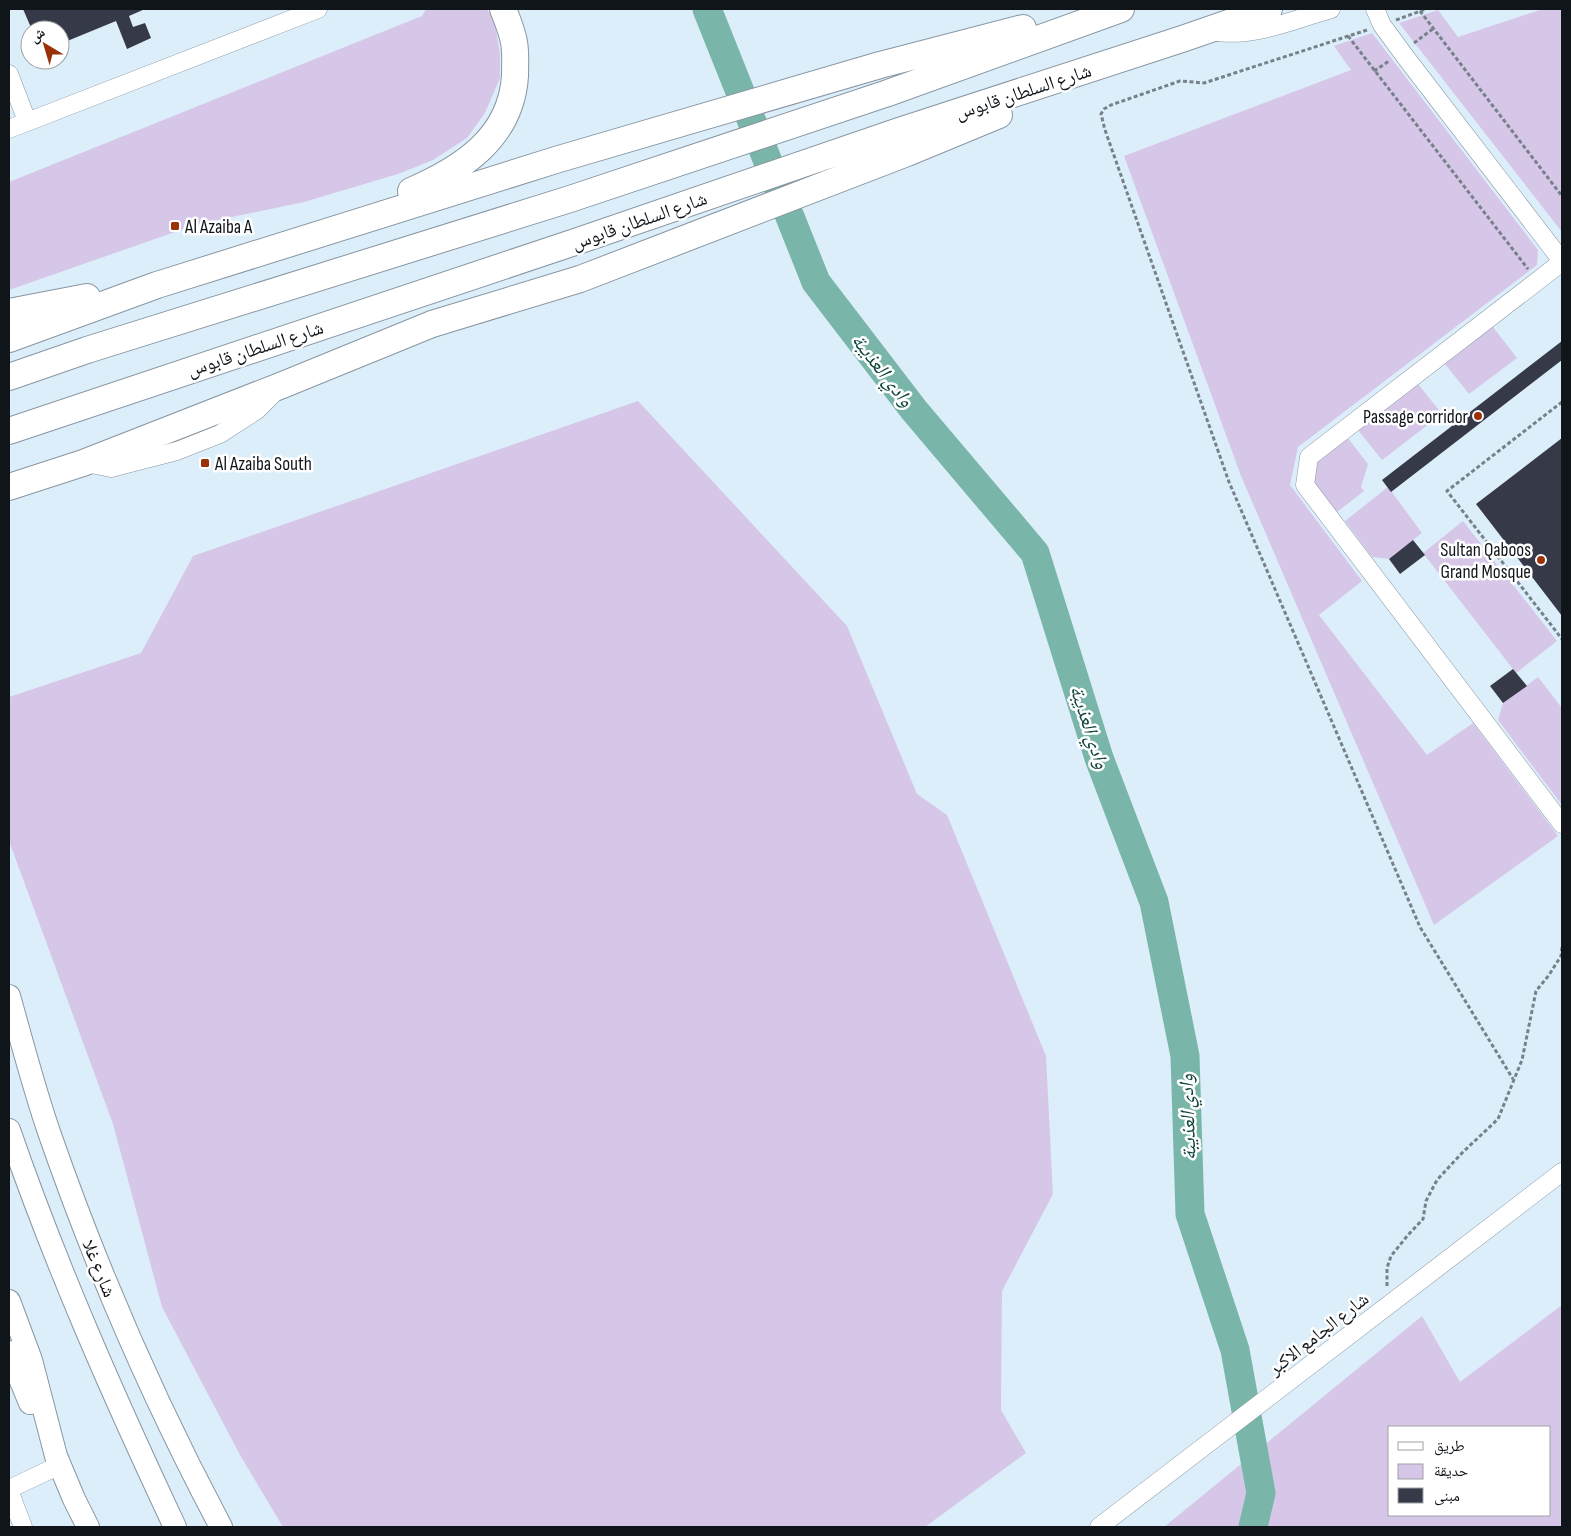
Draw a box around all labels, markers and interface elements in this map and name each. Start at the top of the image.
north arrow [20,20,70,70]
text: ش [26,24,49,46]
street label: شارع السلطان قابوس [952,60,1095,125]
street label: شارع السلطان قابوس [569,187,710,255]
place label: Al Azaiba A [184,216,253,239]
marker: Al Azaiba A [169,220,181,232]
street label: شارع السلطان قابوس [184,317,327,382]
water label: وادي العذيبة [844,329,918,414]
place label: Passage corridor [1363,406,1469,429]
marker: Passage corridor [1472,410,1484,422]
place label: Al Azaiba South [214,453,312,476]
marker: Al Azaiba South [199,457,211,469]
place label: Sultan Qaboos Grand Mosque [1440,539,1531,584]
marker: Sultan Qaboos Grand Mosque [1535,554,1547,566]
water label: وادي العذيبة [1061,683,1114,773]
water label: وادي العذيبة [1174,1073,1205,1161]
street label: شارع غلا [77,1236,121,1301]
street label: شارع الجامع الاكبر [1263,1288,1374,1381]
legend [1388,1426,1551,1516]
text: طريق [1434,1437,1465,1456]
text: حديقة [1434,1462,1469,1481]
text: مبنى [1434,1487,1460,1506]

